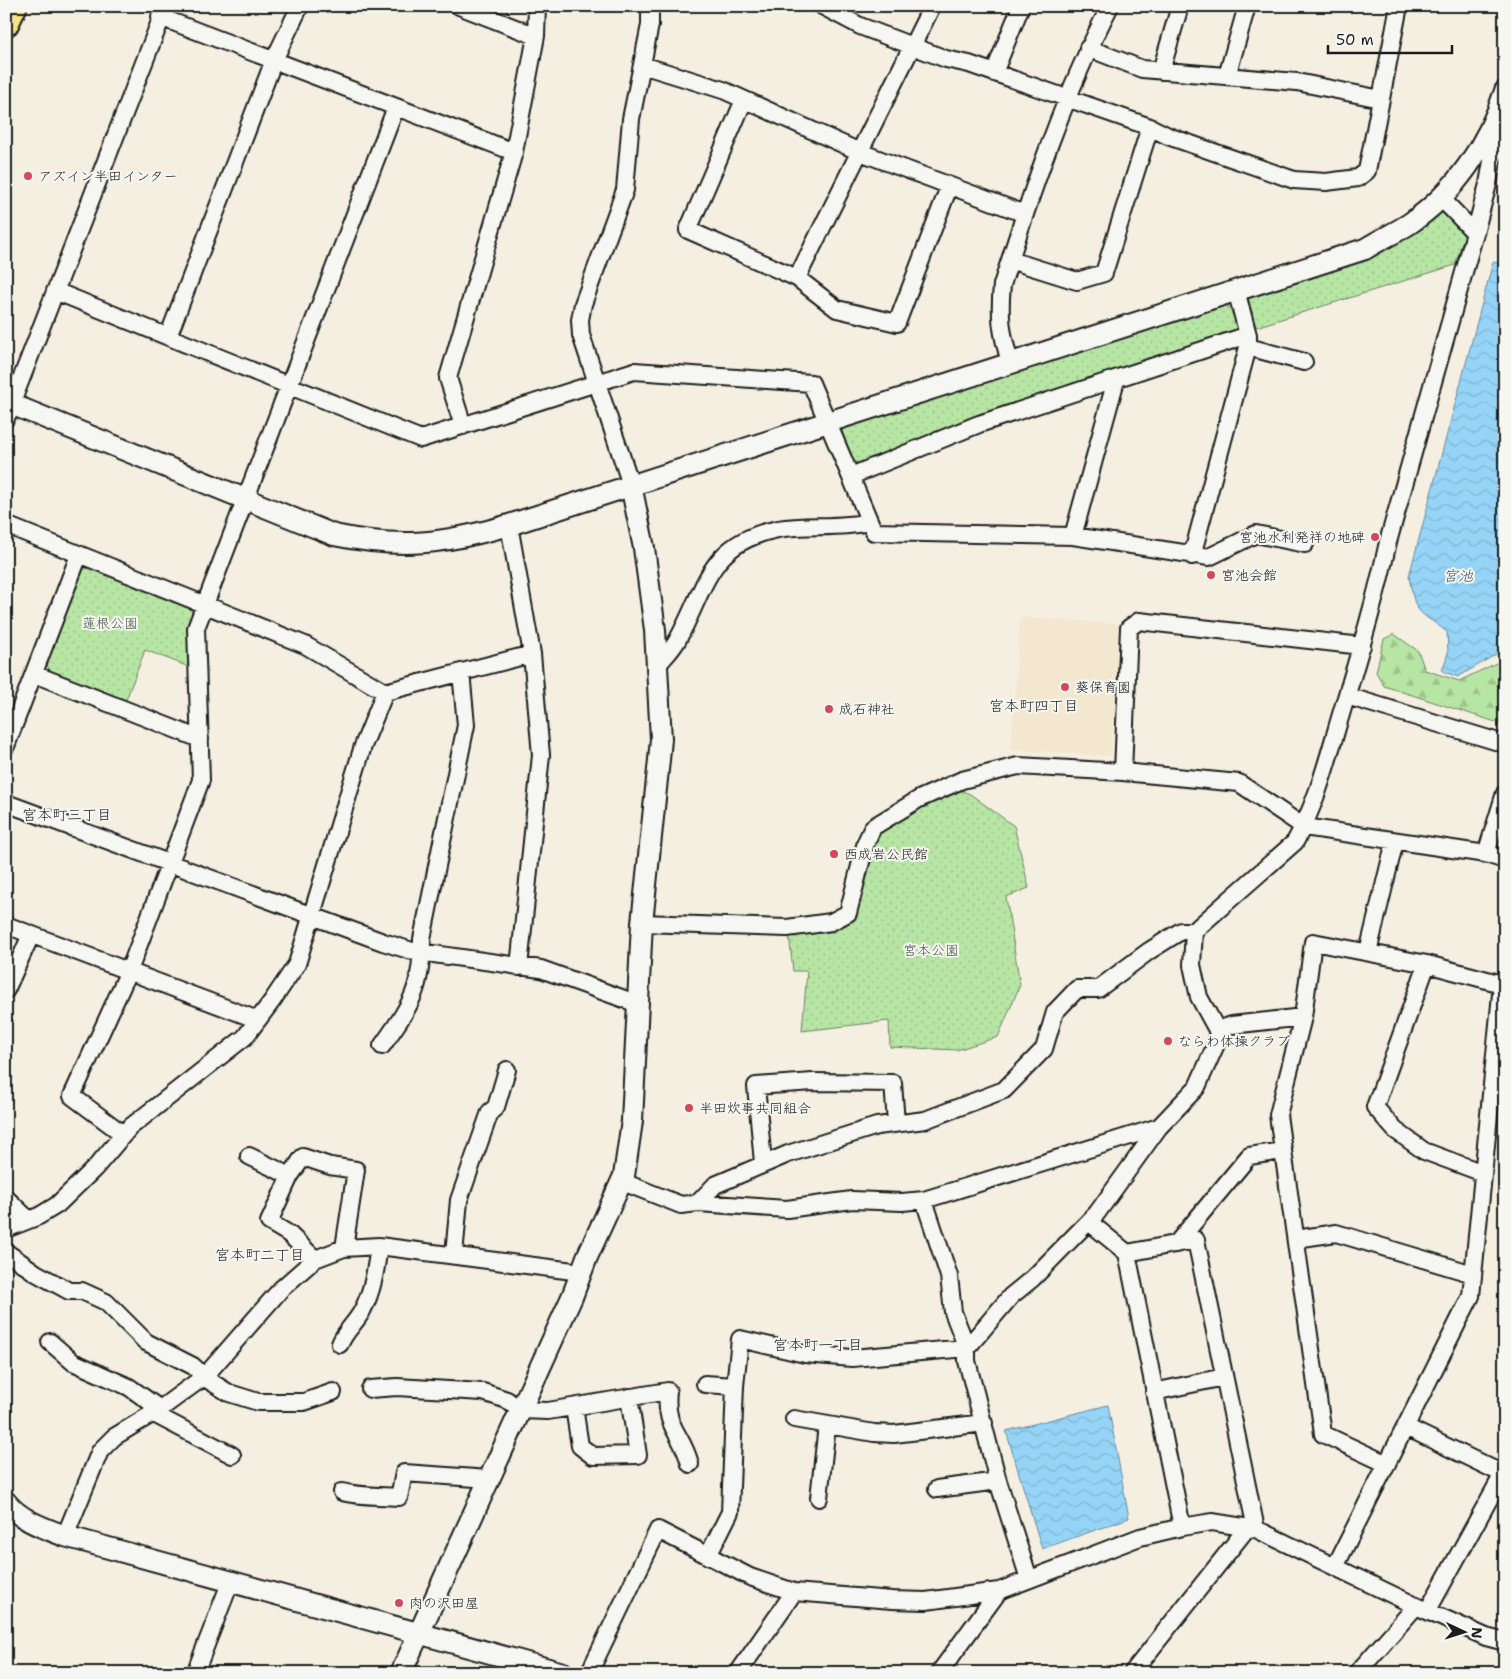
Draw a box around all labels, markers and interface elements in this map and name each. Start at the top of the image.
scale bar [1328,22,1452,54]
text: 50 m [1336,30,1374,50]
place label: アズイン半田インター [38,167,177,185]
marker: アズイン半田インター [22,170,34,182]
place label: 宮池水利発祥の地碑 [1239,528,1365,546]
marker: 宮池水利発祥の地碑 [1369,531,1381,543]
place label: 宮池会館 [1221,566,1277,584]
water label: 宮池 [1443,566,1474,586]
marker: 宮池会館 [1205,569,1217,581]
park label: 蓮根公園 [82,614,138,632]
place label: 葵保育園 [1075,678,1131,696]
marker: 葵保育園 [1059,681,1071,693]
district label: 宮本町四丁目 [989,696,1079,716]
place label: 成石神社 [839,700,895,718]
marker: 成石神社 [823,703,835,715]
district label: 宮本町三丁目 [22,805,112,825]
place label: 西成岩公民館 [844,845,928,863]
marker: 西成岩公民館 [828,848,840,860]
park label: 宮本公園 [903,941,959,959]
place label: ならわ体操クラブ [1178,1032,1290,1050]
marker: ならわ体操クラブ [1162,1035,1174,1047]
place label: 半田炊事共同組合 [699,1099,811,1117]
marker: 半田炊事共同組合 [683,1102,695,1114]
district label: 宮本町二丁目 [215,1245,305,1265]
district label: 宮本町一丁目 [773,1335,863,1355]
place label: 肉の沢田屋 [409,1594,479,1612]
marker: 肉の沢田屋 [393,1597,405,1609]
north arrow [1438,1606,1488,1656]
text: N [1468,1627,1486,1639]

